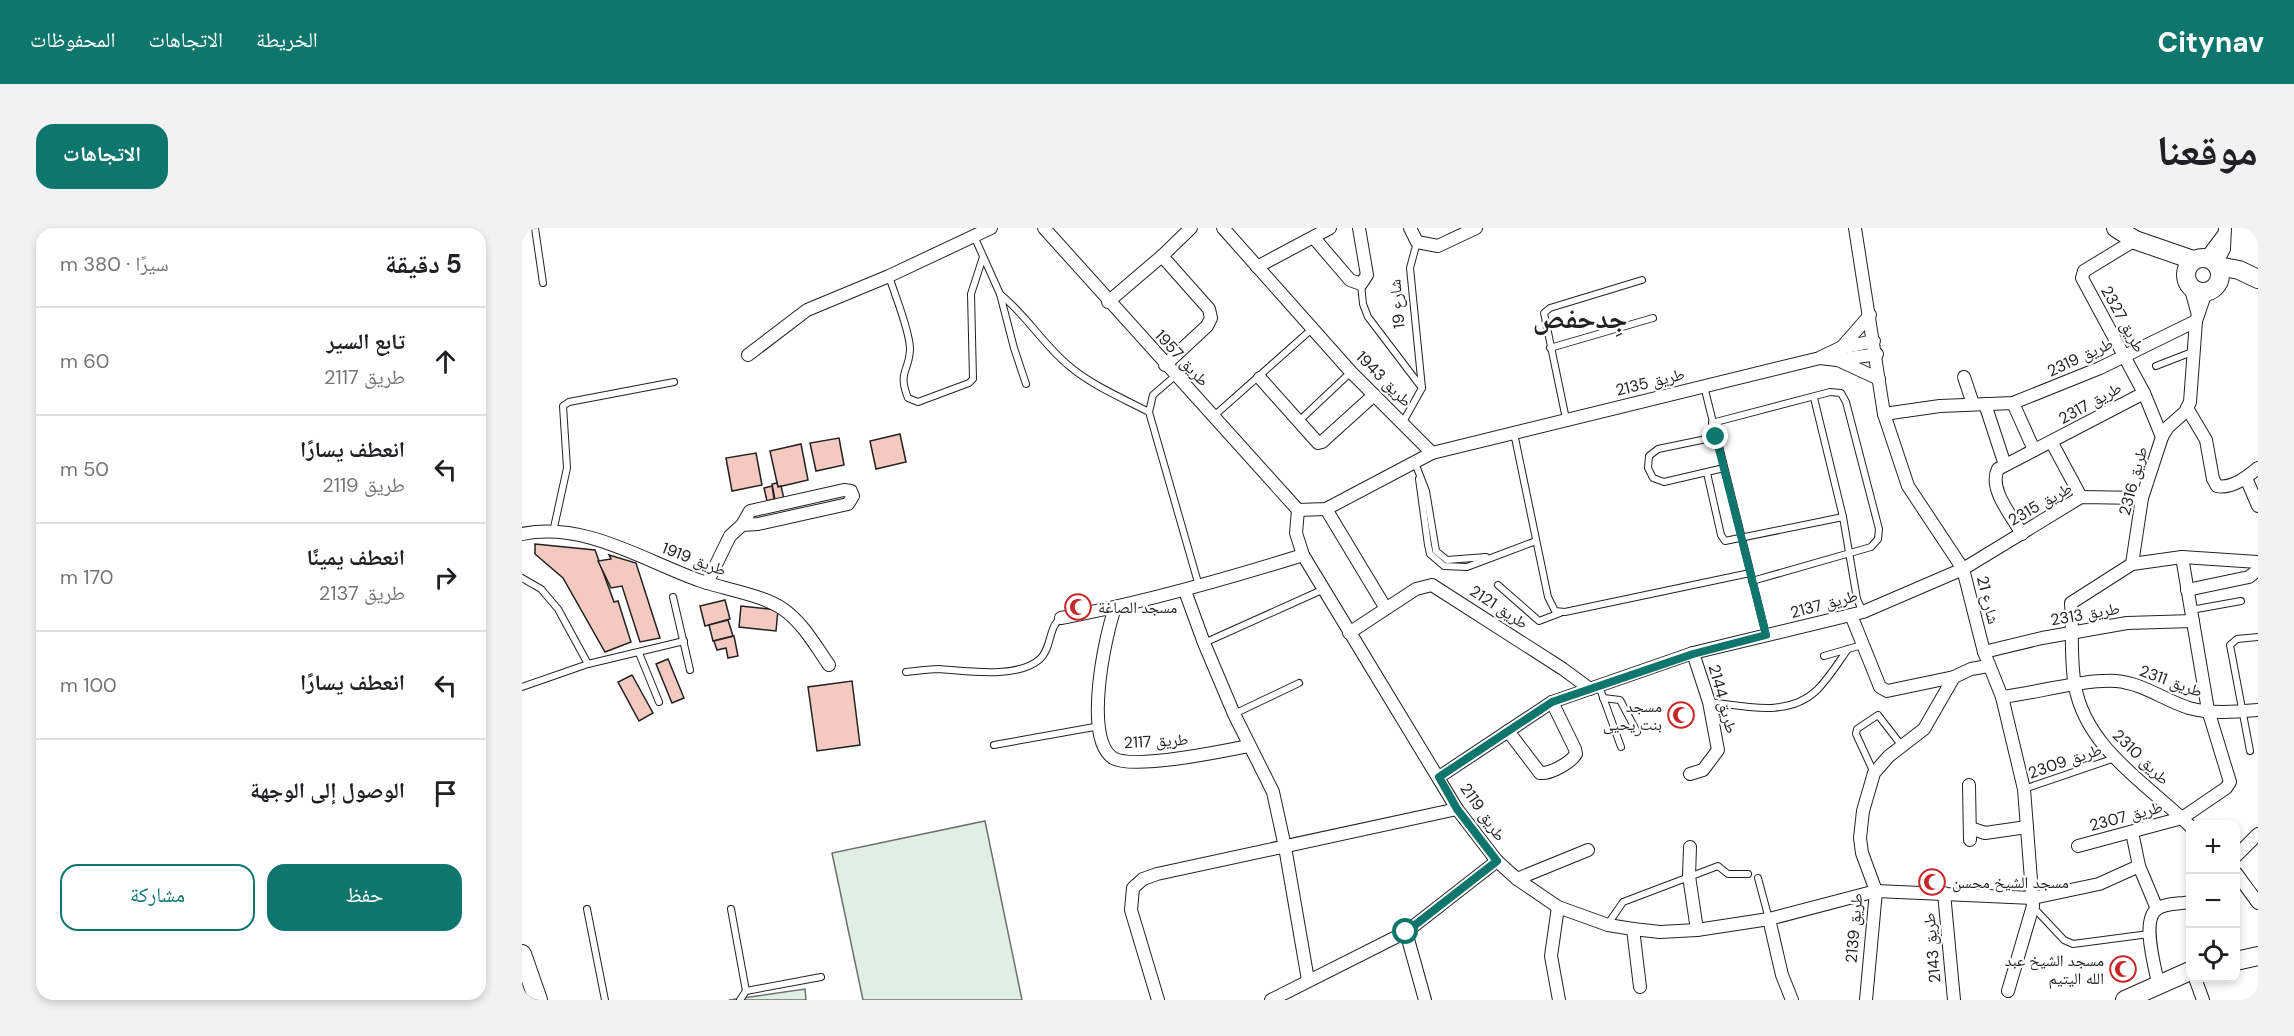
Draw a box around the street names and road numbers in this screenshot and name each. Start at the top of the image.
street label: شارع 19 [1384,278,1410,330]
street label: طريق 2327 [2096,282,2150,356]
street label: طريق 1957 [1150,325,1214,391]
street label: طريق 2319 [2044,333,2116,381]
street label: طريق 1943 [1351,346,1417,412]
street label: طريق 2135 [1613,363,1687,401]
street label: طريق 2317 [2055,377,2125,429]
street label: طريق 2316 [2114,444,2152,518]
street label: طريق 2315 [2004,477,2076,531]
street label: طريق 1919 [659,537,729,581]
street label: شارع 21 [1972,574,2004,626]
street label: طريق 2121 [1466,580,1532,634]
street label: طريق 2137 [1788,585,1860,623]
street label: طريق 2313 [2049,598,2121,630]
street label: طريق 2311 [2137,660,2205,702]
street label: طريق 2144 [1704,662,1742,736]
street label: طريق 2310 [2108,725,2174,789]
street label: طريق 2117 [1123,729,1189,753]
street label: طريق 2309 [2025,739,2105,783]
street label: طريق 2119 [1455,779,1511,845]
street label: طريق 2307 [2087,796,2165,836]
street label: طريق 2139 [1840,892,1868,964]
street label: طريق 2143 [1918,912,1946,984]

